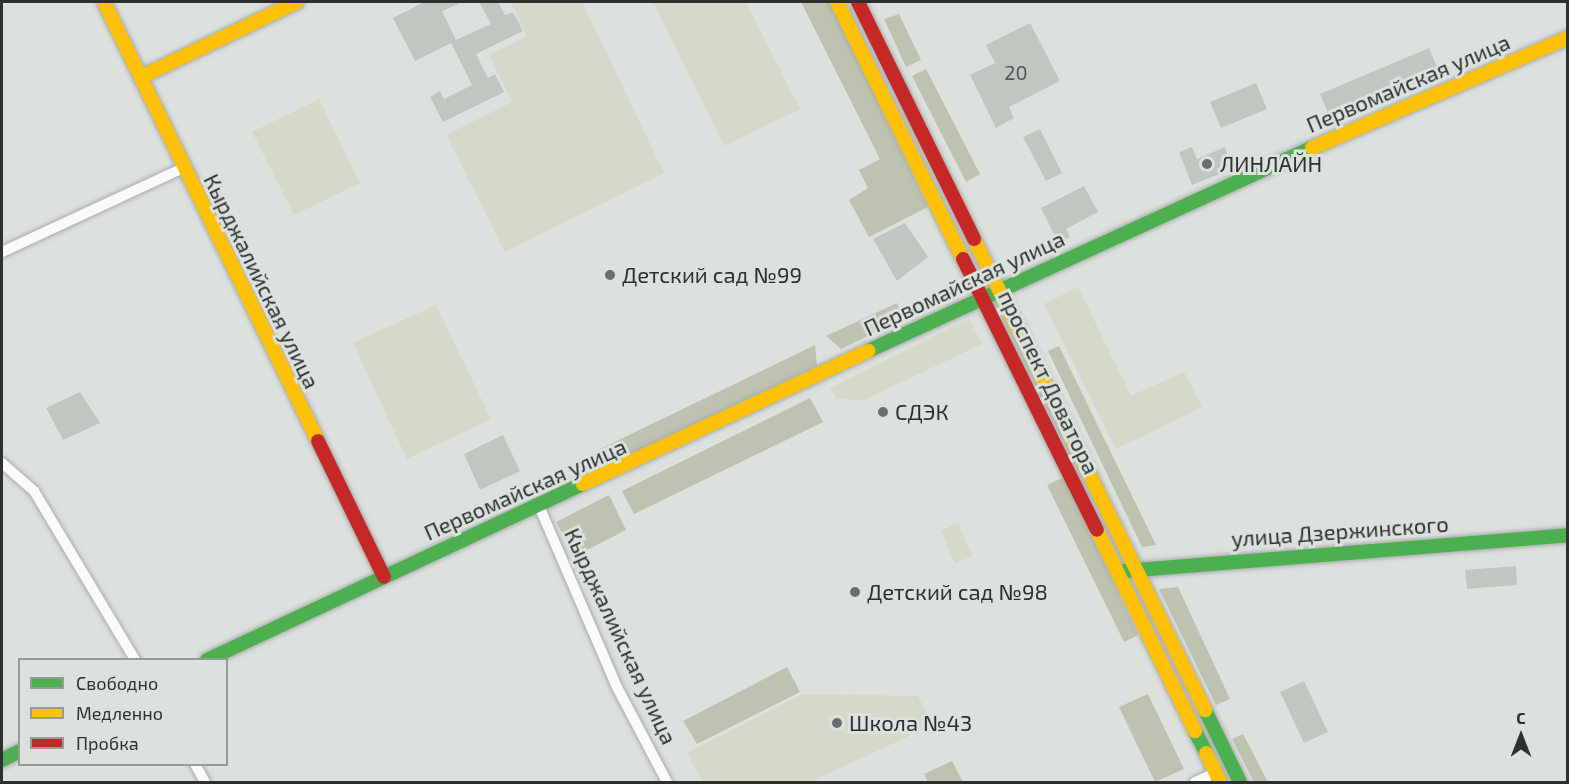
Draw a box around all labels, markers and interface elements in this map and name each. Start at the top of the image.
street label: Первомайская улица [1302,28,1514,138]
house number: 20 [1004,60,1028,84]
place label: ЛИНЛАЙН [1220,151,1322,177]
marker: ЛИНЛАЙН [1198,155,1216,173]
street label: Кырджалийская улица [199,169,325,393]
street label: Первомайская улица [859,225,1069,341]
place label: Детский сад №99 [622,262,802,288]
marker: Детский сад №99 [603,268,617,282]
street label: проспект Доватора [993,286,1105,478]
place label: СДЭК [895,399,949,425]
marker: СДЭК [876,405,890,419]
street label: Первомайская улица [420,432,630,546]
street label: улица Дзержинского [1230,510,1450,552]
street label: Кырджалийская улица [559,524,683,748]
place label: Детский сад №98 [867,579,1048,605]
marker: Детский сад №98 [848,585,862,599]
legend [18,658,228,766]
text: Свободно [76,672,158,694]
text: Медленно [76,702,163,724]
north arrow [1491,706,1551,766]
text: С [1516,708,1526,727]
place label: Школа №43 [849,710,972,736]
marker: Школа №43 [830,716,844,730]
text: Пробка [76,732,139,754]

